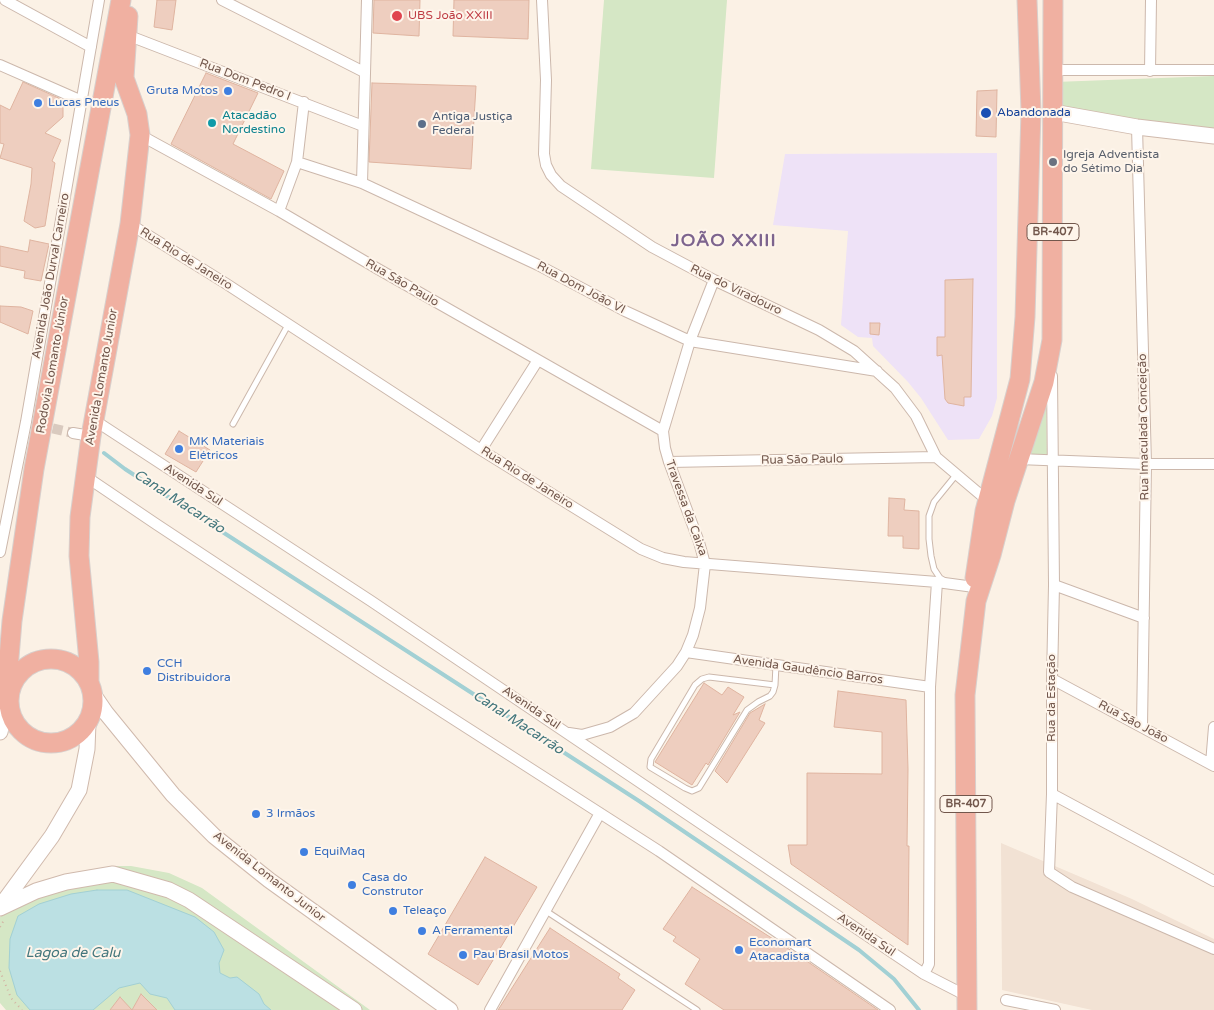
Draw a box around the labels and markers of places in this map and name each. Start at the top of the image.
marker: UBS João XXIII [390,9,404,23]
place label: UBS João XXIII [408,9,493,23]
place label: Gruta Motos [146,84,218,98]
marker: Gruta Motos [222,85,234,97]
place label: Lucas Pneus [48,96,119,110]
marker: Lucas Pneus [32,97,44,109]
marker: Abandonada [979,106,993,120]
place label: Abandonada [997,106,1071,120]
place label: Atacadão Nordestino [222,109,285,137]
place label: Antiga Justiça Federal [432,110,512,138]
marker: Atacadão Nordestino [206,117,218,129]
marker: Antiga Justiça Federal [416,118,428,130]
place label: Igreja Adventista do Sétimo Dia [1063,148,1159,176]
marker: Igreja Adventista do Sétimo Dia [1047,156,1059,168]
place label: MK Materiais Elétricos [189,435,264,463]
marker: MK Materiais Elétricos [173,443,185,455]
place label: CCH Distribuidora [157,657,231,685]
marker: CCH Distribuidora [141,665,153,677]
place label: 3 Irmãos [266,807,315,821]
marker: 3 Irmãos [250,808,262,820]
place label: EquiMaq [314,845,365,859]
marker: EquiMaq [298,846,310,858]
place label: Casa do Construtor [362,871,423,899]
marker: Casa do Construtor [346,879,358,891]
place label: Teleaço [403,904,446,918]
marker: Teleaço [387,905,399,917]
place label: A Ferramental [432,924,513,938]
marker: A Ferramental [416,925,428,937]
place label: Economart Atacadista [749,936,812,964]
marker: Economart Atacadista [733,944,745,956]
place label: Pau Brasil Motos [473,948,569,962]
marker: Pau Brasil Motos [457,949,469,961]

